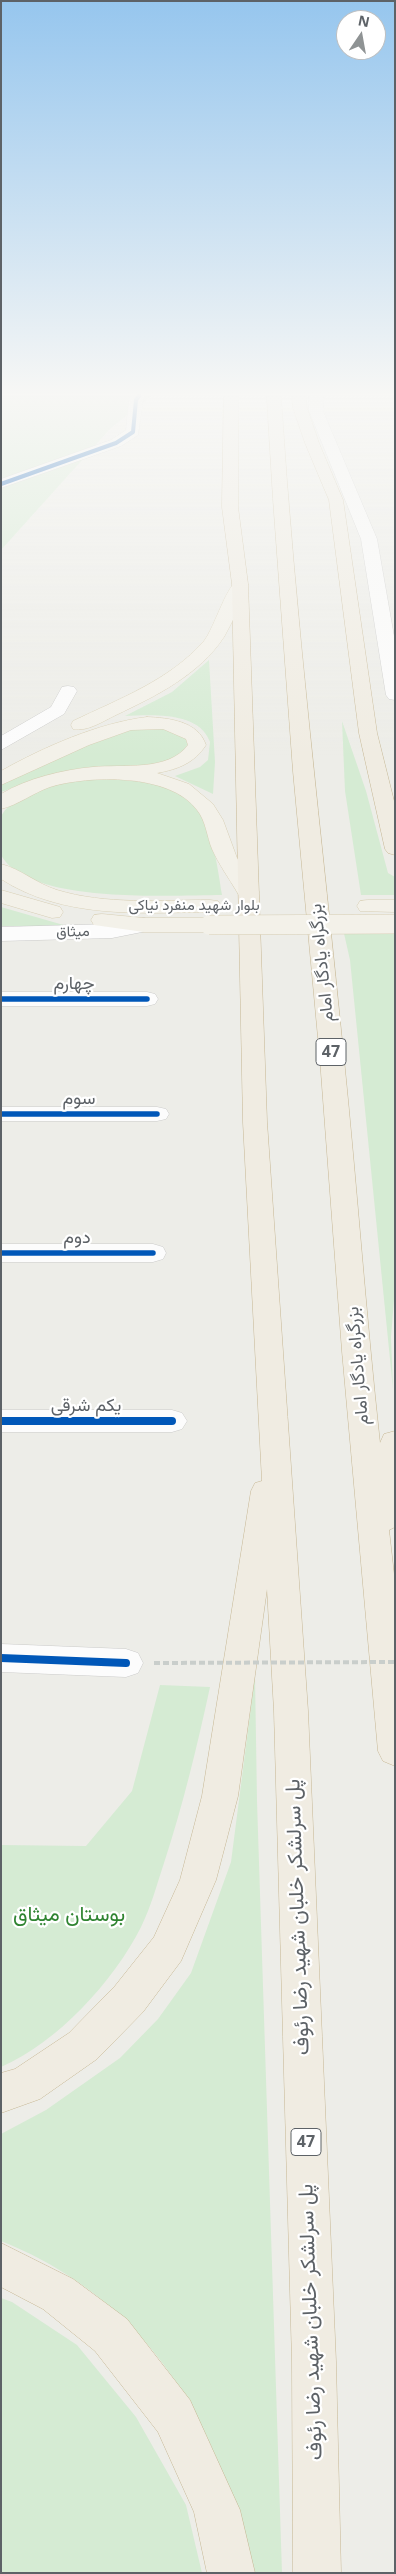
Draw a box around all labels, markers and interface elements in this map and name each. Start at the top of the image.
north arrow [336,10,386,60]
text: N [356,10,372,31]
street label: بلوار شهید منفرد نیاکی [128,897,260,915]
street label: بزرگراه یادگار امام [305,903,339,1023]
street label: میثاق [56,923,90,941]
street label: چهارم [53,973,95,995]
road number: 47 [316,1038,346,1066]
street label: سوم [63,1088,95,1110]
street label: دوم [63,1227,91,1249]
street label: بزرگراه یادگار امام [342,1306,374,1426]
street label: یکم شرقی [51,1395,121,1417]
street label: پل سرلشکر خلبان شهید رضا رئوف [281,1778,315,2056]
park label: بوستان میثاق [13,1902,125,1928]
road number: 47 [291,2128,321,2156]
street label: پل سرلشکر خلبان شهید رضا رئوف [294,2183,328,2461]

